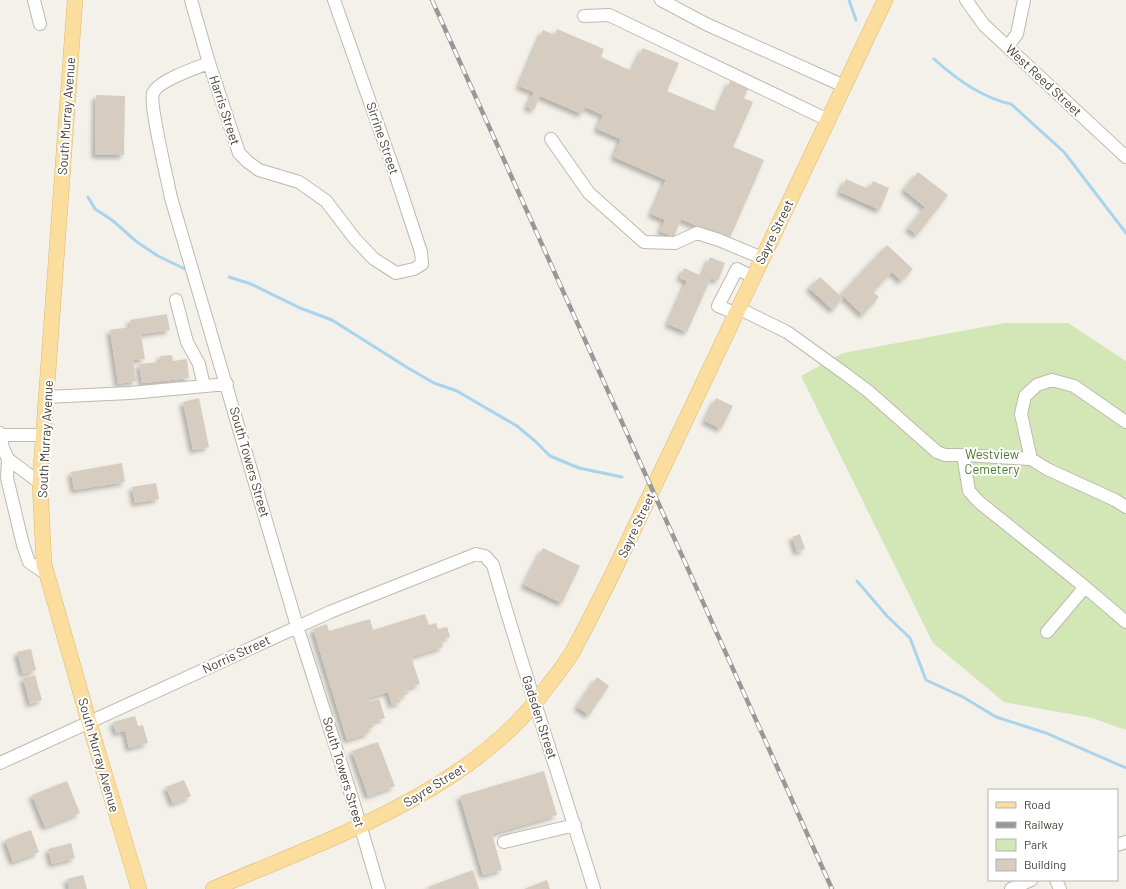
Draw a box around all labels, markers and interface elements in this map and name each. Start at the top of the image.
street label: West Reed Street [1003,41,1085,119]
street label: South Murray Avenue [54,56,78,176]
street label: Harris Street [206,73,244,147]
street label: Sirrine Street [363,100,403,176]
street label: Sayre Street [752,197,796,267]
street label: South Murray Avenue [34,380,56,498]
street label: South Towers Street [227,405,273,519]
park label: Westview Cemetery [965,446,1019,477]
street label: Sayre Street [614,490,658,560]
street label: Norris Street [200,631,272,677]
street label: Gadsden Street [519,673,561,761]
street label: South Murray Avenue [75,696,123,814]
street label: South Towers Street [320,715,368,829]
street label: Sayre Street [400,760,468,810]
legend [988,789,1118,881]
text: Road [1024,797,1051,811]
text: Railway [1024,817,1064,831]
text: Park [1024,837,1048,851]
text: Building [1024,857,1066,871]

